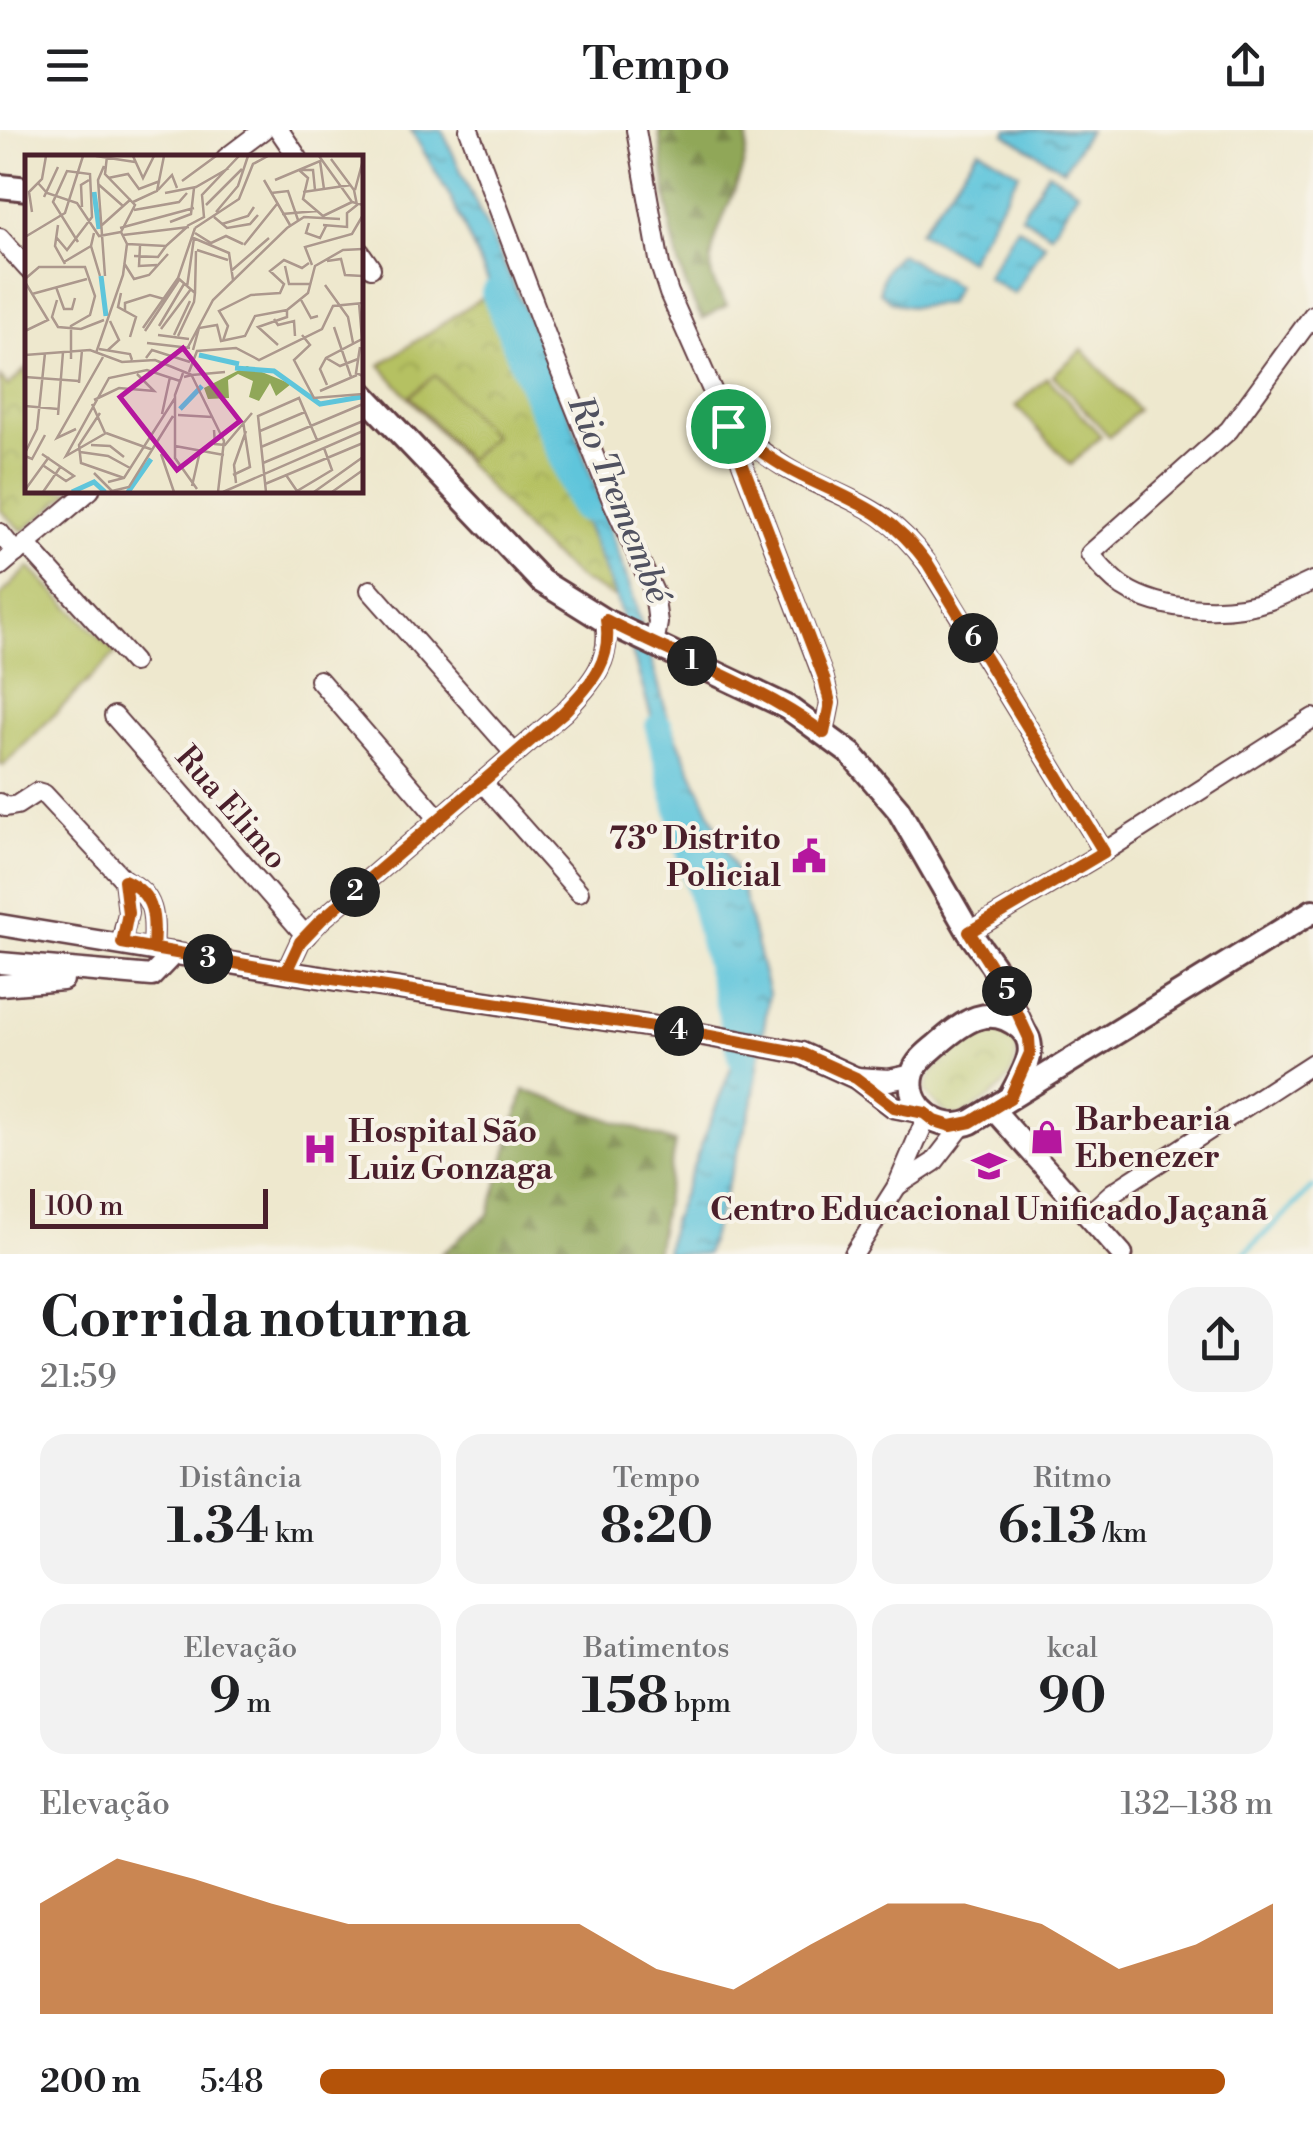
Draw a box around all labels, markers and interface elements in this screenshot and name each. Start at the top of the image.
text: Tempo [583,37,730,94]
icon: menu [40,38,95,93]
icon: share [1218,38,1273,93]
inset map [25,155,362,492]
pin [686,384,771,469]
water label: Rio Tremembé [557,389,681,612]
icon: arrive [701,399,756,454]
pin: 6 [948,613,998,663]
text: 6 [964,620,982,655]
pin: 1 [667,636,717,686]
text: 1 [685,643,699,678]
street label: Rua Elimo [167,737,296,878]
place label: 73º Distrito Policial [609,819,781,896]
public building icon: 73º Distrito Policial [790,837,828,875]
pin: 2 [330,867,380,917]
text: 2 [346,874,364,909]
pin: 3 [183,934,233,984]
text: 3 [200,941,216,976]
pin: 5 [982,966,1032,1016]
text: 5 [998,973,1016,1008]
pin: 4 [654,1006,704,1056]
text: 4 [670,1013,688,1048]
place label: Barbearia Ebenezer [1075,1100,1231,1177]
place label: Hospital São Luiz Gonzaga [348,1112,553,1189]
shop icon: Barbearia Ebenezer [1028,1118,1066,1156]
hospital icon: Hospital São Luiz Gonzaga [301,1130,339,1168]
school or university icon: Centro Educacional Unificado Jaçanã [970,1147,1008,1185]
scale bar [30,1184,268,1228]
text: 100 m [45,1189,124,1224]
place label: Centro Educacional Unificado Jaçanã [710,1190,1269,1230]
text: Corrida noturna [40,1285,470,1354]
button: share [1168,1287,1273,1392]
text: 21:59 [40,1357,117,1397]
text: Distância [179,1461,302,1496]
text: Tempo [613,1461,700,1496]
text: Ritmo [1033,1461,1112,1496]
text: 1.34 [167,1496,269,1558]
text: 8:20 [600,1496,713,1558]
text: 6:13 [998,1496,1097,1558]
text: km [269,1516,314,1551]
text: /km [1097,1516,1147,1551]
text: Elevação [184,1631,297,1666]
text: Batimentos [584,1631,729,1666]
text: kcal [1047,1631,1098,1666]
text: 9 [210,1666,241,1728]
text: 158 [582,1666,669,1728]
text: 90 [1039,1666,1106,1728]
text: m [241,1686,271,1721]
text: bpm [669,1686,731,1721]
text: Elevação [40,1784,170,1824]
text: 132–138 m [1120,1784,1273,1824]
text: 200 m [40,2062,141,2102]
text: 5:48 [200,2062,264,2102]

